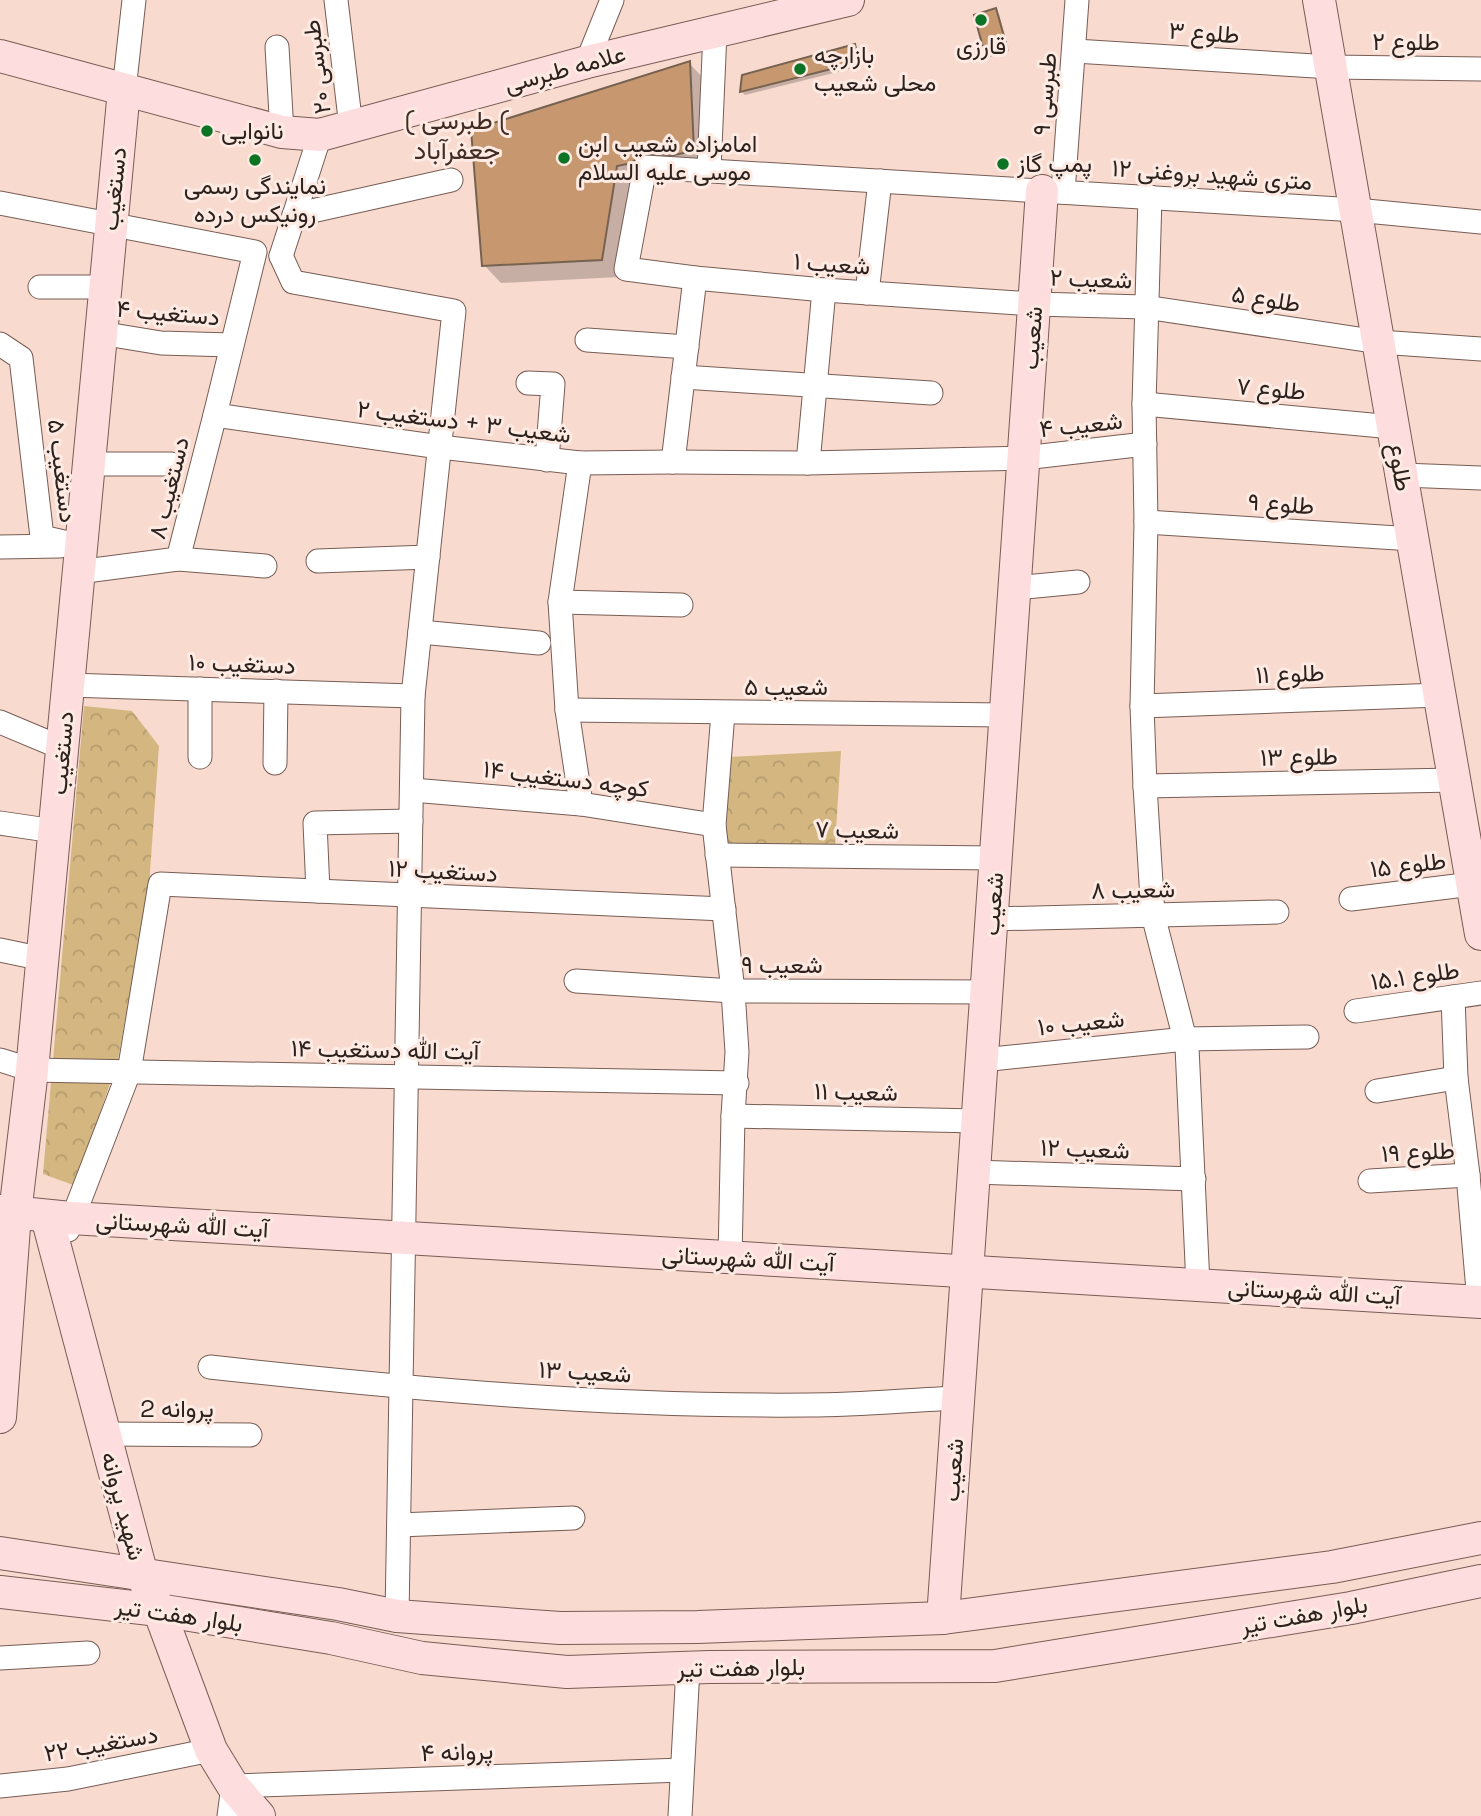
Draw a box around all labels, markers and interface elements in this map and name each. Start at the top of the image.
marker: قارزی [973,12,989,28]
street label: طلوع ۳ [1168,15,1240,51]
street label: طبرسی ۲۰ [295,18,338,116]
street label: طلوع ۲ [1372,26,1440,58]
place label: قارزی [956,30,1006,61]
street label: علامه طبرسی [501,37,629,100]
place label: بازارچه محلی شعیب [814,39,936,98]
street label: طبرسی ۹ [1025,51,1064,137]
marker: بازارچه محلی شعیب [792,61,808,77]
district label: ( طبرسی ( جعفرآباد [405,103,509,167]
place label: نانوایی [221,115,284,146]
marker: نانوایی [199,123,215,139]
place label: امامزاده شعیب ابن موسی علیه السلام [578,128,757,188]
street label: دستغیب [94,146,133,232]
place label: پمپ گاز [1016,148,1092,180]
marker: امامزاده شعیب ابن موسی علیه السلام [556,150,572,166]
marker: نمایندگی رسمی رونیکس درده [247,152,263,168]
street label: ۱۲ متری شهید بروغنی [1111,152,1313,197]
marker: پمپ گاز [995,156,1011,172]
place label: نمایندگی رسمی رونیکس درده [184,170,326,229]
street label: شعیب ۱ [793,245,871,282]
street label: شعیب ۲ [1049,262,1133,295]
street label: طلوع ۵ [1229,278,1303,320]
street label: دستغیب ۴ [115,293,221,332]
street label: شعیب [1014,305,1049,371]
street label: طلوع ۷ [1235,370,1307,408]
street label: شعیب ۳ + دستغیب ۲ [355,393,573,450]
street label: شعیب ۴ [1038,405,1124,444]
street label: دستغیب ۵ [41,417,84,524]
street label: دستغیب ۸ [141,434,196,542]
street label: طلوع [1380,440,1420,494]
street label: طلوع ۹ [1247,486,1315,522]
street label: دستغیب ۱۰ [188,646,296,681]
street label: طلوع ۱۱ [1255,657,1325,691]
street label: شعیب ۵ [744,671,828,702]
street label: دستغیب [42,710,81,796]
street label: طلوع ۱۳ [1260,740,1338,774]
street label: کوچه دستغیب ۱۴ [481,753,651,805]
street label: شعیب ۷ [815,813,899,846]
street label: طلوع ۱۵ [1368,844,1448,886]
street label: دستغیب ۱۲ [388,852,498,889]
street label: شعیب [975,871,1010,937]
street label: شعیب ۸ [1091,873,1175,906]
street label: شعیب ۹ [741,949,823,980]
street label: طلوع ۱۵.۱ [1369,954,1461,998]
street label: شعیب ۱۰ [1036,1003,1126,1042]
street label: آیت الله دستغیب ۱۴ [291,1032,482,1067]
street label: شعیب ۱۱ [814,1075,898,1108]
street label: شعیب ۱۲ [1040,1131,1130,1166]
street label: طلوع ۱۹ [1380,1134,1456,1170]
street label: آیت الله شهرستانی [95,1204,272,1245]
street label: آیت الله شهرستانی [661,1238,838,1279]
street label: آیت الله شهرستانی [1227,1271,1404,1312]
street label: شعیب ۱۳ [538,1354,632,1389]
street label: پروانه 2 [140,1393,214,1425]
street label: شعیب [935,1437,970,1503]
street label: شهید پروانه [93,1448,153,1564]
street label: بلوار هفت تیر [1237,1588,1370,1641]
street label: بلوار هفت تیر [112,1590,245,1639]
street label: بلوار هفت تیر [675,1651,806,1684]
street label: دستغیب ۲۲ [42,1718,160,1769]
street label: پروانه ۴ [420,1735,494,1769]

